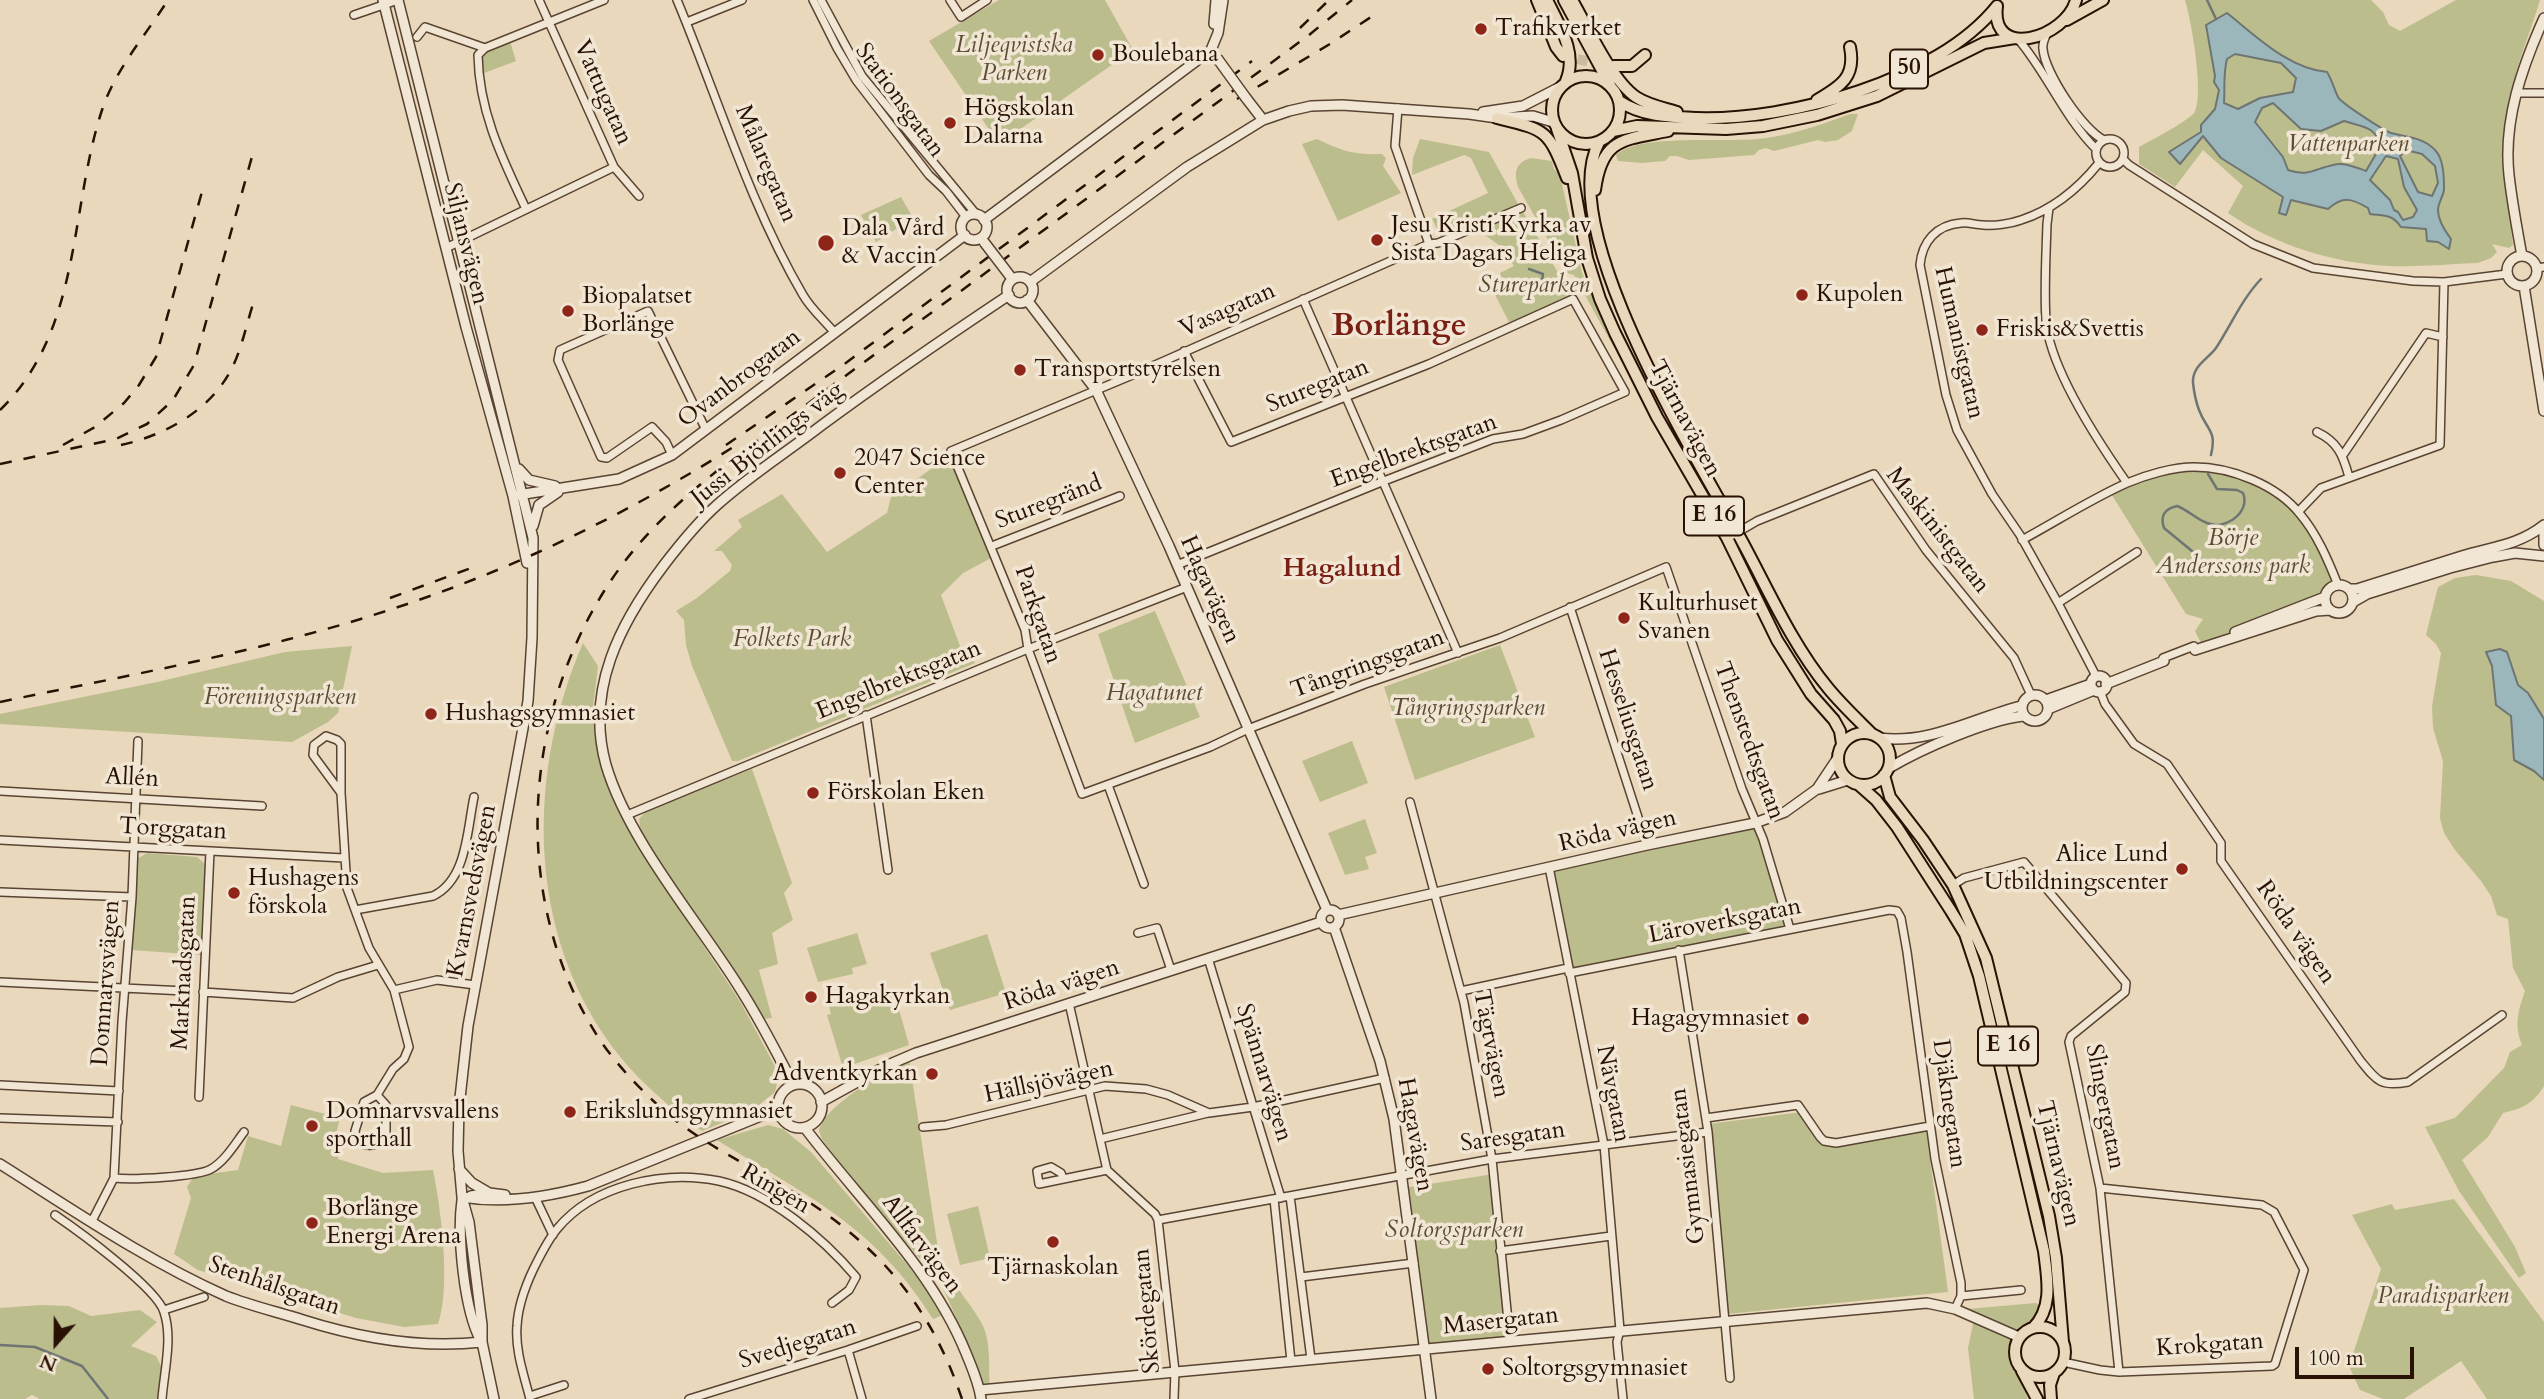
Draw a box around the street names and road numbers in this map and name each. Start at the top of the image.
street label: Vattugatan [566,36,638,150]
street label: Stationsgatan [848,38,950,164]
road number: 50 [1890,50,1928,88]
street label: Målaregatan [727,101,803,227]
street label: Siljansvägen [436,180,494,308]
street label: Humanistgatan [1926,264,1990,422]
street label: Vasagatan [1176,277,1280,345]
street label: Ovanbrogatan [673,323,807,435]
street label: Sturegatan [1263,353,1373,421]
street label: Tjärnavägen [1641,356,1727,482]
street label: Jussi Björlings väg [686,376,850,514]
street label: Engelbrektsgatan [1327,408,1501,496]
street label: Maskinistgatan [1879,462,1995,600]
street label: Sturegränd [992,470,1106,536]
road number: E 16 [1684,496,1744,536]
street label: Hagavägen [1172,532,1246,648]
street label: Parkgatan [1007,562,1067,668]
street label: Tångringsgatan [1287,624,1449,706]
street label: Engelbrektsgatan [812,635,986,727]
street label: Hesseliusgatan [1591,645,1663,795]
street label: Thenstedtsgatan [1706,658,1790,824]
street label: Allén [104,763,160,795]
street label: Kvarnsvedsvägen [442,802,504,980]
street label: Röda vägen [1556,804,1680,860]
street label: Torggatan [118,813,228,847]
street label: Röda vägen [2249,876,2341,990]
street label: Läroverksgatan [1646,893,1804,951]
street label: Marknadsgatan [167,895,203,1051]
street label: Domnarvsvägen [87,899,127,1067]
street label: Röda vägen [1001,954,1123,1018]
street label: Tägtvägen [1465,987,1515,1101]
street label: Spännarvägen [1228,1001,1298,1145]
road number: E 16 [1978,1026,2038,1065]
street label: Djäknegatan [1925,1038,1971,1170]
street label: Slingergatan [2078,1042,2130,1172]
street label: Nävgatan [1588,1043,1636,1145]
street label: Hällsjövägen [982,1055,1116,1111]
street label: Hagavägen [1390,1076,1438,1194]
street label: Gymnasiegatan [1665,1086,1713,1246]
street label: Tjärnavägen [2029,1098,2085,1230]
street label: Saresgatan [1459,1116,1567,1160]
street label: Ringen [735,1159,815,1221]
street label: Allfarvägen [874,1190,968,1300]
street label: Skördegatan [1128,1247,1168,1375]
street label: Stenhålsgatan [204,1251,344,1323]
street label: Masergatan [1442,1302,1560,1342]
street label: Svedjegatan [736,1314,860,1376]
street label: Krokgatan [2155,1328,2265,1364]

